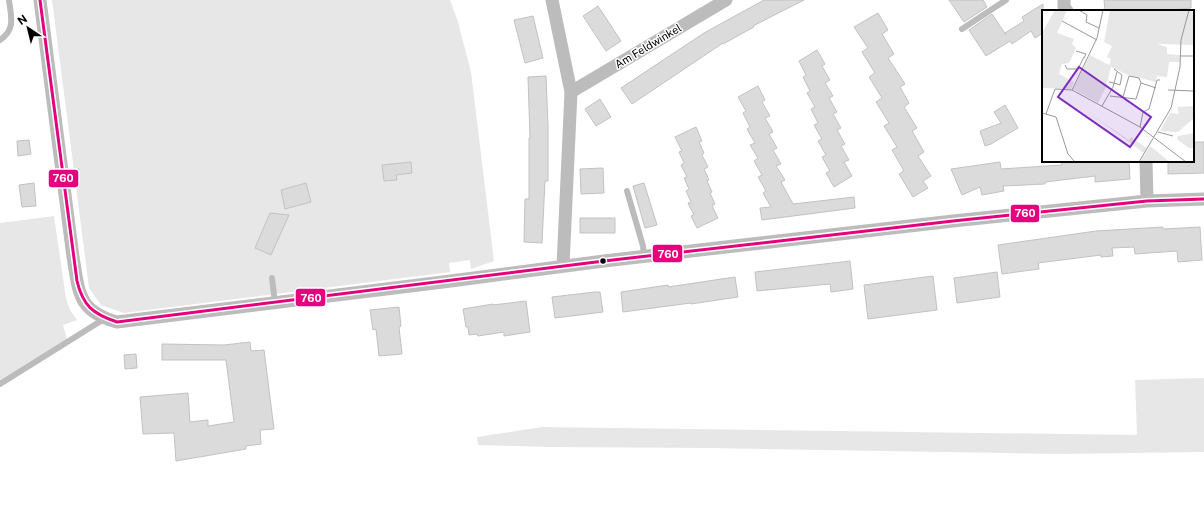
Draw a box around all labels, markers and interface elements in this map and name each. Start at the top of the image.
north arrow [8,8,48,48]
inset map [1042,10,1194,162]
text: N [15,12,29,27]
street label: Am Feldwinkel [613,21,683,71]
line badge: 760 [48,169,79,188]
text: 760 [52,172,74,184]
line badge: 760 [1010,204,1040,223]
text: 760 [1014,207,1036,219]
line badge: 760 [652,244,683,263]
text: 760 [657,248,679,260]
unlabelled marker [598,256,608,266]
line badge: 760 [295,288,326,307]
text: 760 [300,292,322,304]

